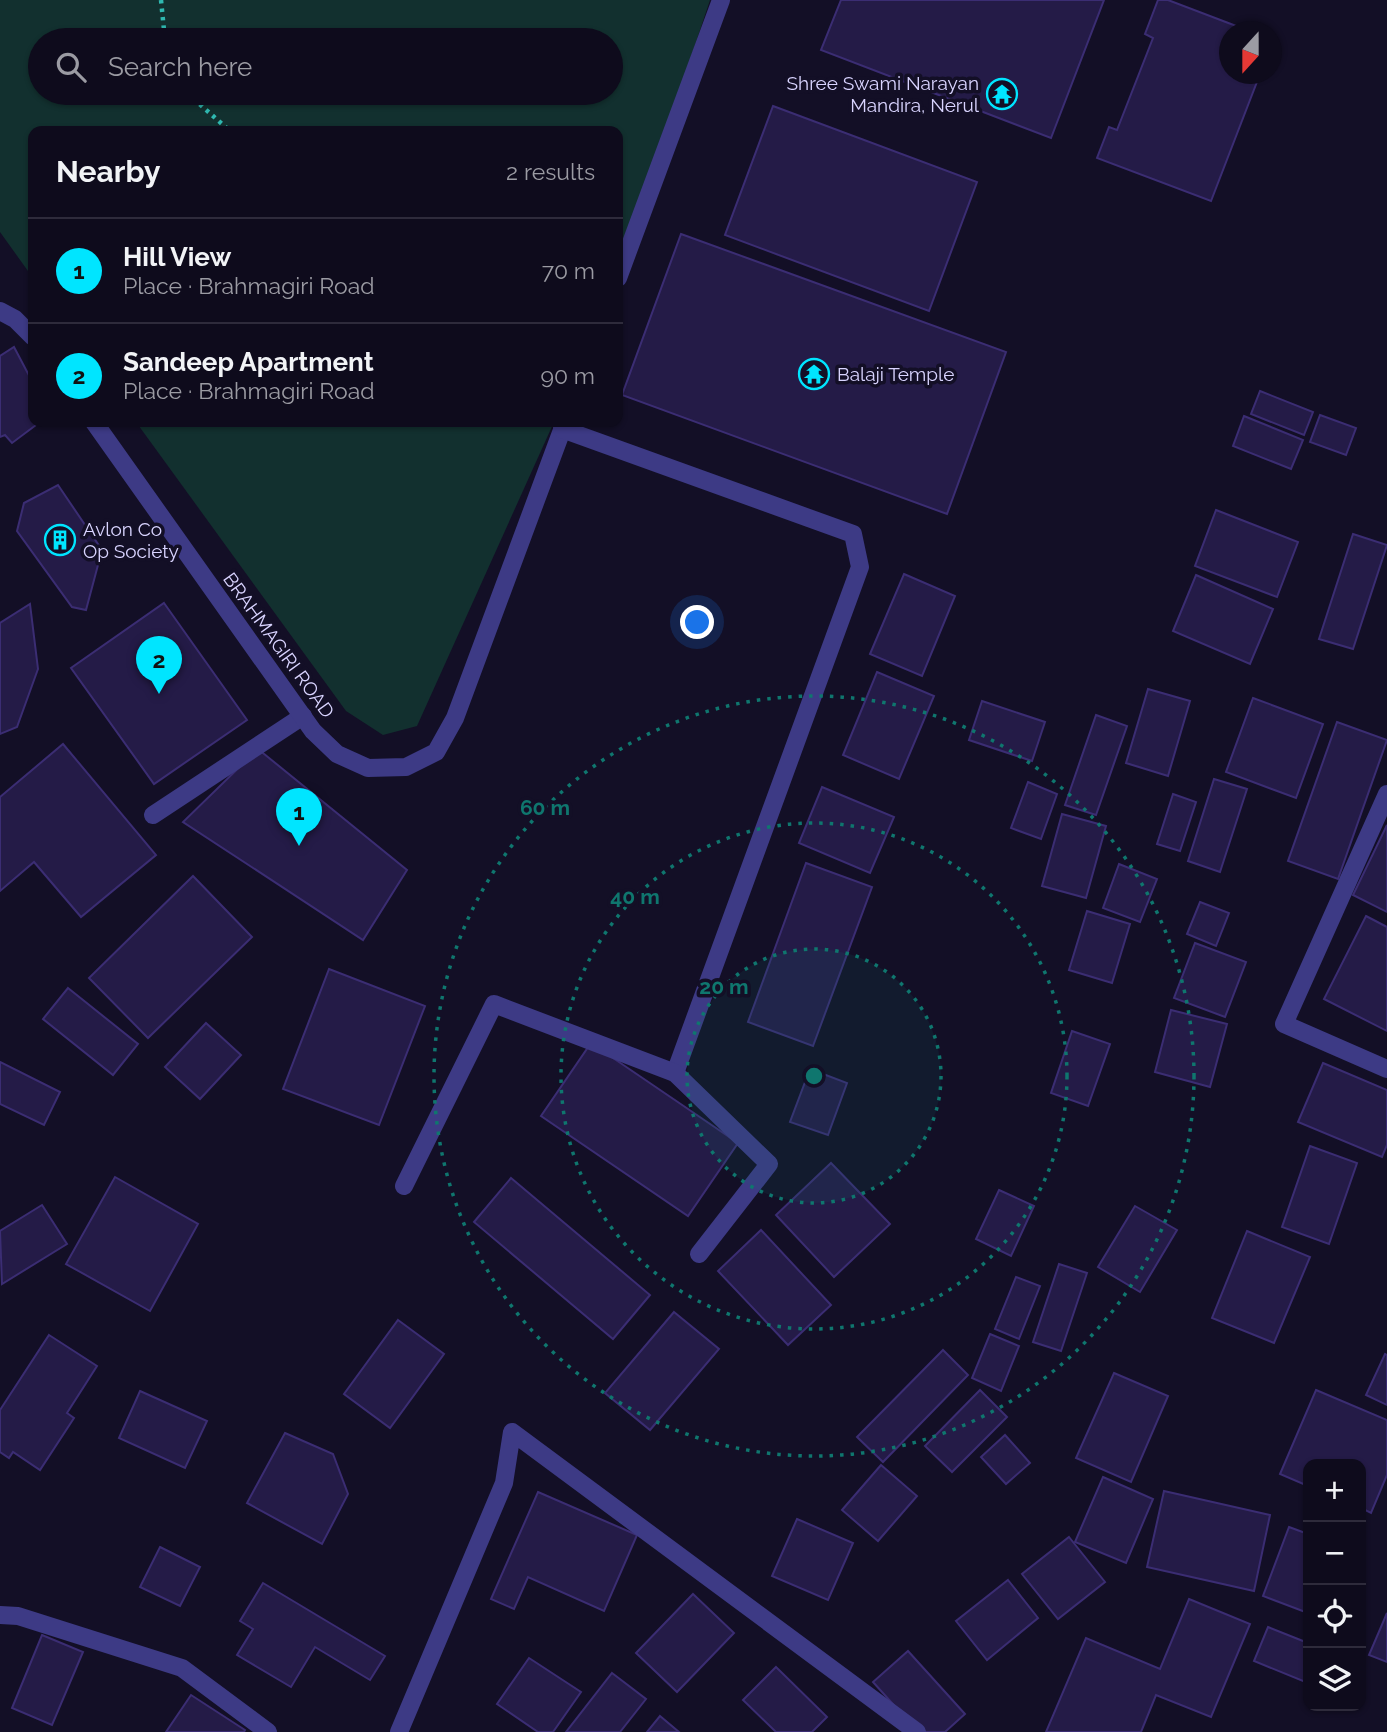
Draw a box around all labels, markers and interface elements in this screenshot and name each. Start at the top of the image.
north arrow [1219,21,1282,84]
search box [28,28,623,105]
icon: search [52,48,90,86]
text: Search here [108,52,252,82]
place label: Shree Swami Narayan Mandira, Nerul [787,72,980,116]
temple icon: Shree Swami Narayan Mandira, Nerul [985,77,1019,111]
text: Nearby [56,154,160,189]
text: 2 results [506,158,595,185]
text: Hill View [123,242,231,272]
text: 1 [73,257,85,284]
text: 70 m [542,257,595,284]
text: Place · Brahmagiri Road [123,272,375,299]
text: Sandeep Apartment [123,347,374,377]
temple icon: Balaji Temple [797,357,831,391]
text: 2 [73,362,85,389]
text: 90 m [540,362,595,389]
place label: Balaji Temple [837,363,954,385]
text: Place · Brahmagiri Road [123,377,375,404]
place label: Avlon Co Op Society [83,518,179,562]
building icon: Avlon Co Op Society [43,523,77,557]
street label: BRAHMAGIRI ROAD [219,568,339,722]
your location [680,605,714,639]
pin: 2 [136,636,182,694]
pin: 1 [276,788,322,846]
text: 60 m [520,795,570,820]
text: 40 m [610,884,660,909]
text: 20 m [699,974,749,999]
centre of rings [802,1064,826,1088]
map controls [1303,1459,1366,1711]
button: + [1303,1459,1366,1522]
button: − [1303,1522,1366,1585]
button: locate [1303,1585,1366,1648]
button: layers [1303,1648,1366,1711]

